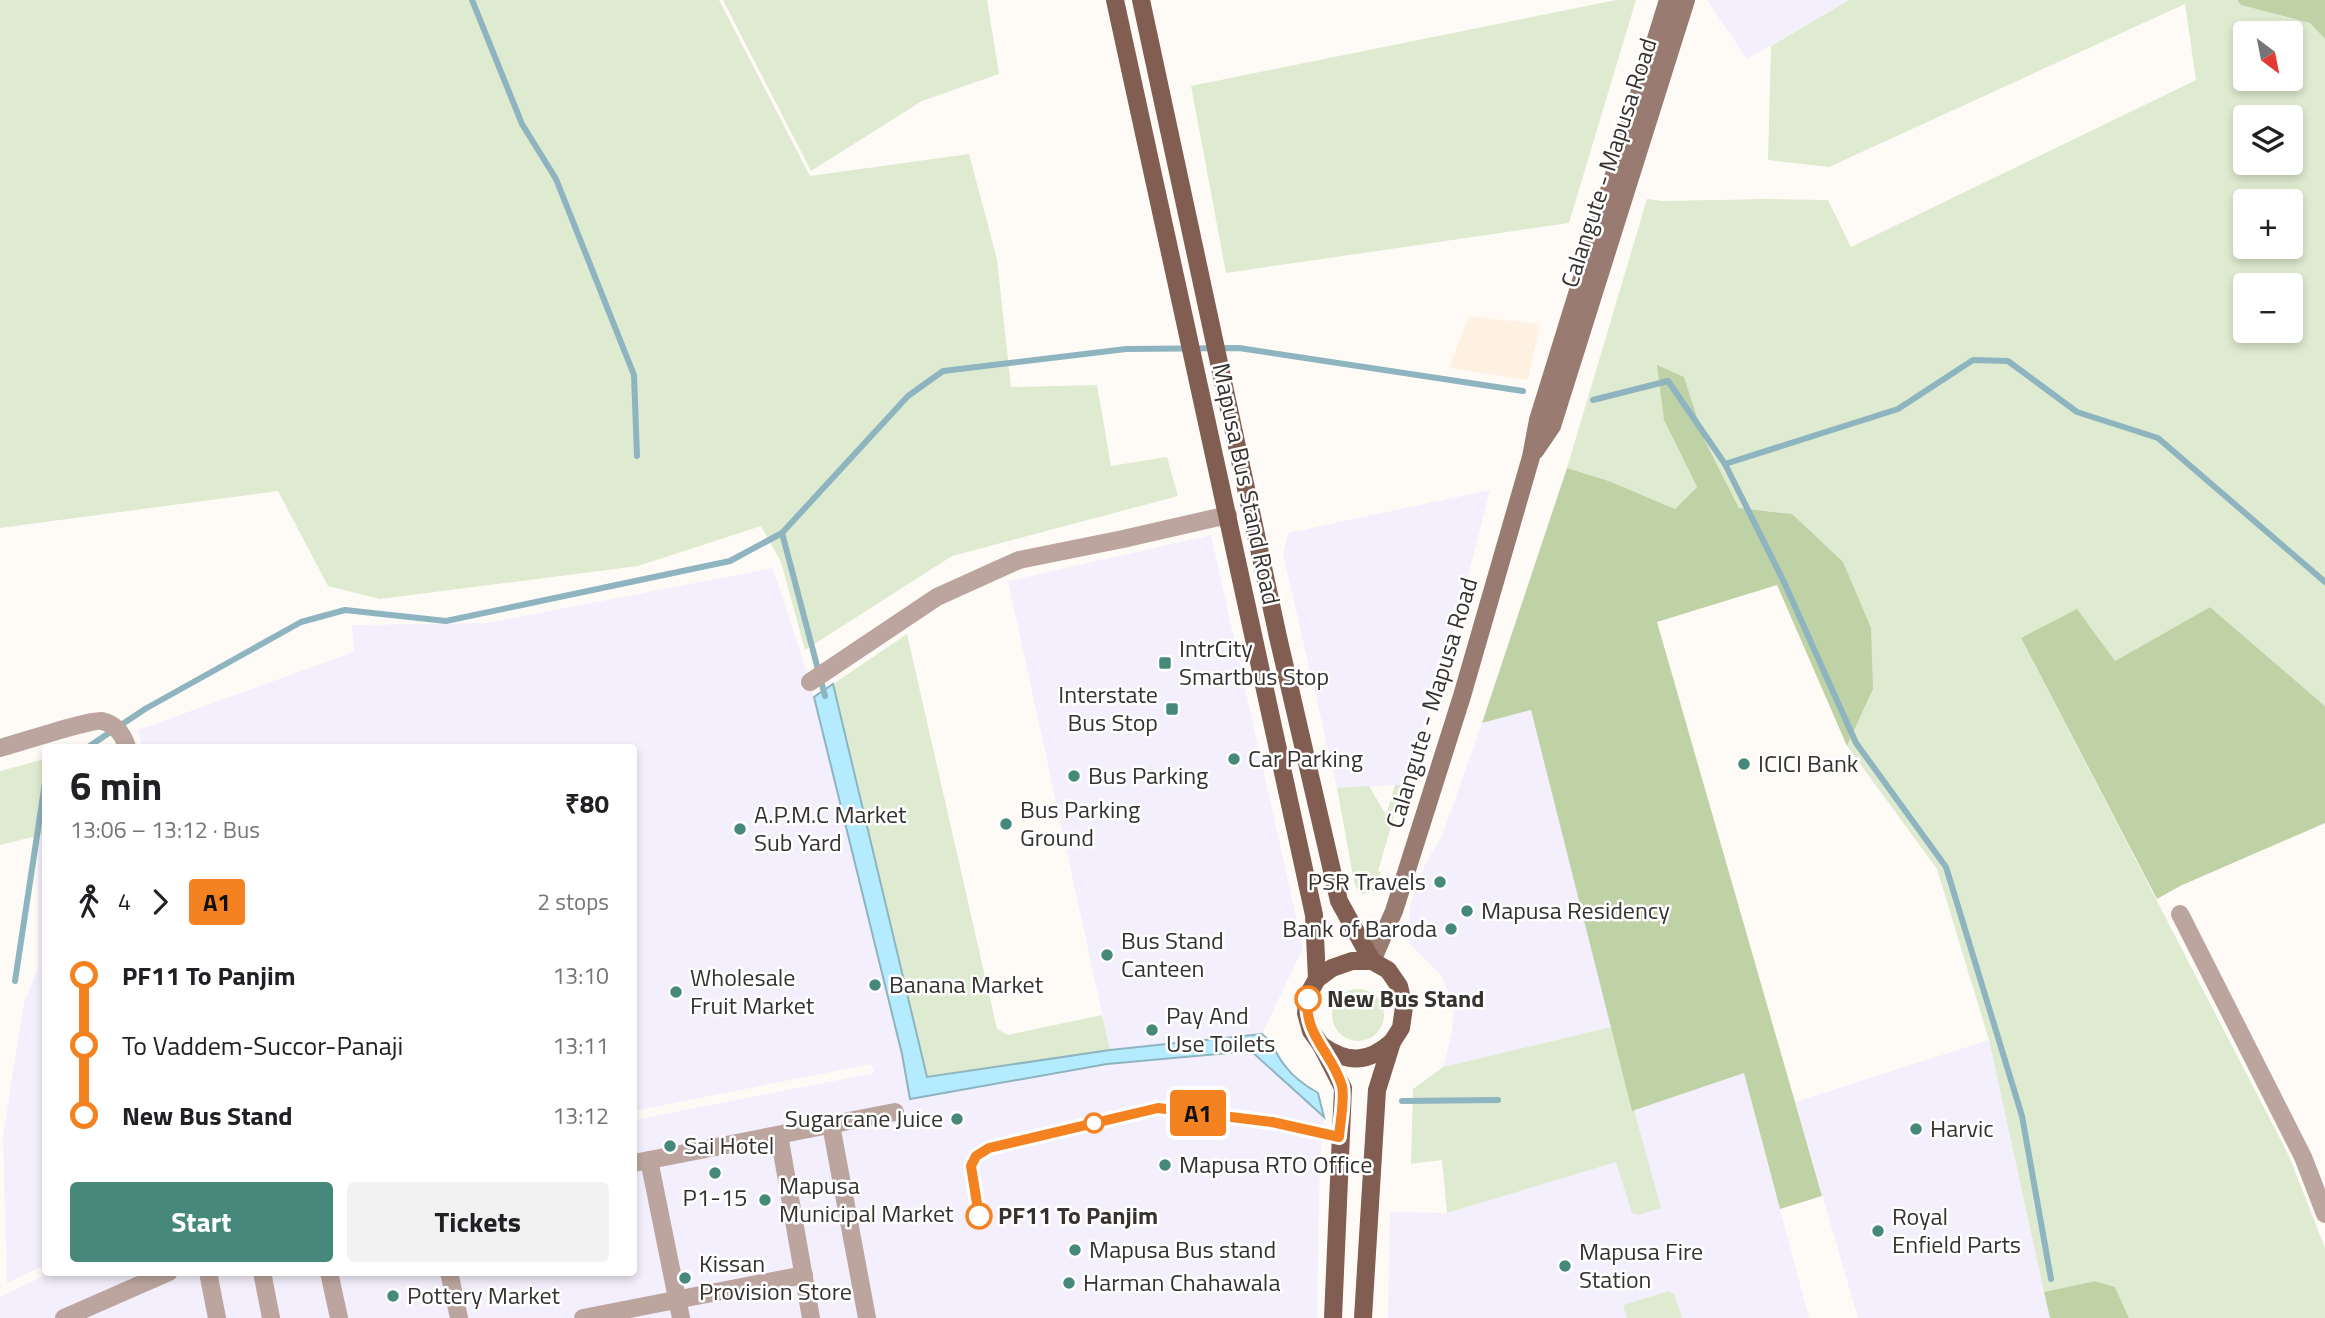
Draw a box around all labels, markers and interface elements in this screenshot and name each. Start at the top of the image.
north arrow [2233,21,2303,91]
map controls [2233,21,2303,343]
street label: Calangute - Mapusa Road [1551,33,1665,292]
button: layers [2233,105,2303,175]
button: + [2233,189,2303,259]
button: − [2233,273,2303,343]
street label: Mapusa Bus Stand Road [1204,360,1290,608]
street label: Calangute - Mapusa Road [1376,573,1486,832]
place label: IntrCity Smartbus Stop [1179,630,1329,694]
marker: IntrCity Smartbus Stop [1157,655,1173,671]
place label: Interstate Bus Stop [1058,676,1158,740]
marker: Interstate Bus Stop [1164,701,1180,717]
place label: Car Parking [1248,740,1363,776]
place label: ICICI Bank [1758,745,1859,781]
marker: Car Parking [1226,751,1242,767]
marker: ICICI Bank [1736,756,1752,772]
text: 6 min [70,757,162,815]
place label: Bus Parking [1088,757,1208,793]
marker: Bus Parking [1066,768,1082,784]
text: ₹80 [565,784,609,823]
place label: Bus Parking Ground [1020,791,1140,855]
place label: A.P.M.C Market Sub Yard [754,796,907,860]
text: 13:06 – 13:12 · Bus [70,812,260,847]
marker: Bus Parking Ground [998,816,1014,832]
marker: A.P.M.C Market Sub Yard [732,821,748,837]
place label: PSR Travels [1308,863,1426,899]
marker: PSR Travels [1432,874,1448,890]
icon: walk [70,883,108,921]
icon: forward [141,883,179,921]
text: 4 [118,884,131,919]
text: A1 [203,884,231,920]
text: 2 stops [537,884,609,919]
place label: Mapusa Residency [1481,892,1670,928]
marker: Mapusa Residency [1459,903,1475,919]
place label: Bank of Baroda [1282,910,1437,946]
marker: Bank of Baroda [1443,921,1459,937]
place label: Bus Stand Canteen [1121,922,1224,986]
marker: Bus Stand Canteen [1099,947,1115,963]
text: PF11 To Panjim [122,956,296,995]
text: 13:10 [552,958,609,993]
place label: Wholesale Fruit Market [690,959,815,1023]
place label: Banana Market [889,966,1044,1002]
marker: Banana Market [867,977,883,993]
place label: New Bus Stand [1327,980,1484,1016]
marker: Wholesale Fruit Market [668,984,684,1000]
marker: New Bus Stand [1295,986,1321,1012]
place label: Pay And Use Toilets [1166,997,1275,1061]
marker: Pay And Use Toilets [1144,1022,1160,1038]
text: To Vaddem-Succor-Panaji [122,1026,403,1065]
text: 13:11 [552,1028,609,1063]
line badge: A1 [1166,1090,1230,1136]
text: A1 [1184,1095,1212,1131]
text: New Bus Stand [122,1096,293,1135]
text: 13:12 [552,1098,609,1133]
place label: Sugarcane Juice [785,1100,943,1136]
place label: Harvic [1930,1110,1994,1146]
marker: Sugarcane Juice [949,1111,965,1127]
unlabelled marker [1084,1113,1104,1133]
marker: Harvic [1908,1121,1924,1137]
place label: Sai Hotel [684,1127,774,1163]
marker: Sai Hotel [662,1138,678,1154]
place label: Mapusa RTO Office [1179,1146,1372,1182]
marker: Mapusa RTO Office [1157,1157,1173,1173]
marker: P1-15 [707,1165,723,1181]
place label: Mapusa Municipal Market [779,1167,954,1231]
place label: P1-15 [682,1179,748,1215]
button: Start [70,1182,333,1262]
button: Tickets [347,1182,609,1262]
marker: Mapusa Municipal Market [757,1192,773,1208]
place label: PF11 To Panjim [998,1197,1158,1233]
place label: Royal Enfield Parts [1892,1198,2021,1262]
marker: PF11 To Panjim [966,1203,992,1229]
marker: Royal Enfield Parts [1870,1223,1886,1239]
place label: Mapusa Bus stand [1089,1231,1276,1267]
place label: Mapusa Fire Station [1579,1233,1703,1297]
marker: Mapusa Bus stand [1067,1242,1083,1258]
place label: Kissan Provision Store [699,1245,852,1309]
marker: Mapusa Fire Station [1557,1258,1573,1274]
place label: Harman Chahawala [1083,1264,1280,1300]
marker: Kissan Provision Store [677,1270,693,1286]
marker: Harman Chahawala [1061,1275,1077,1291]
place label: Pottery Market [407,1277,561,1313]
marker: Pottery Market [385,1288,401,1304]

